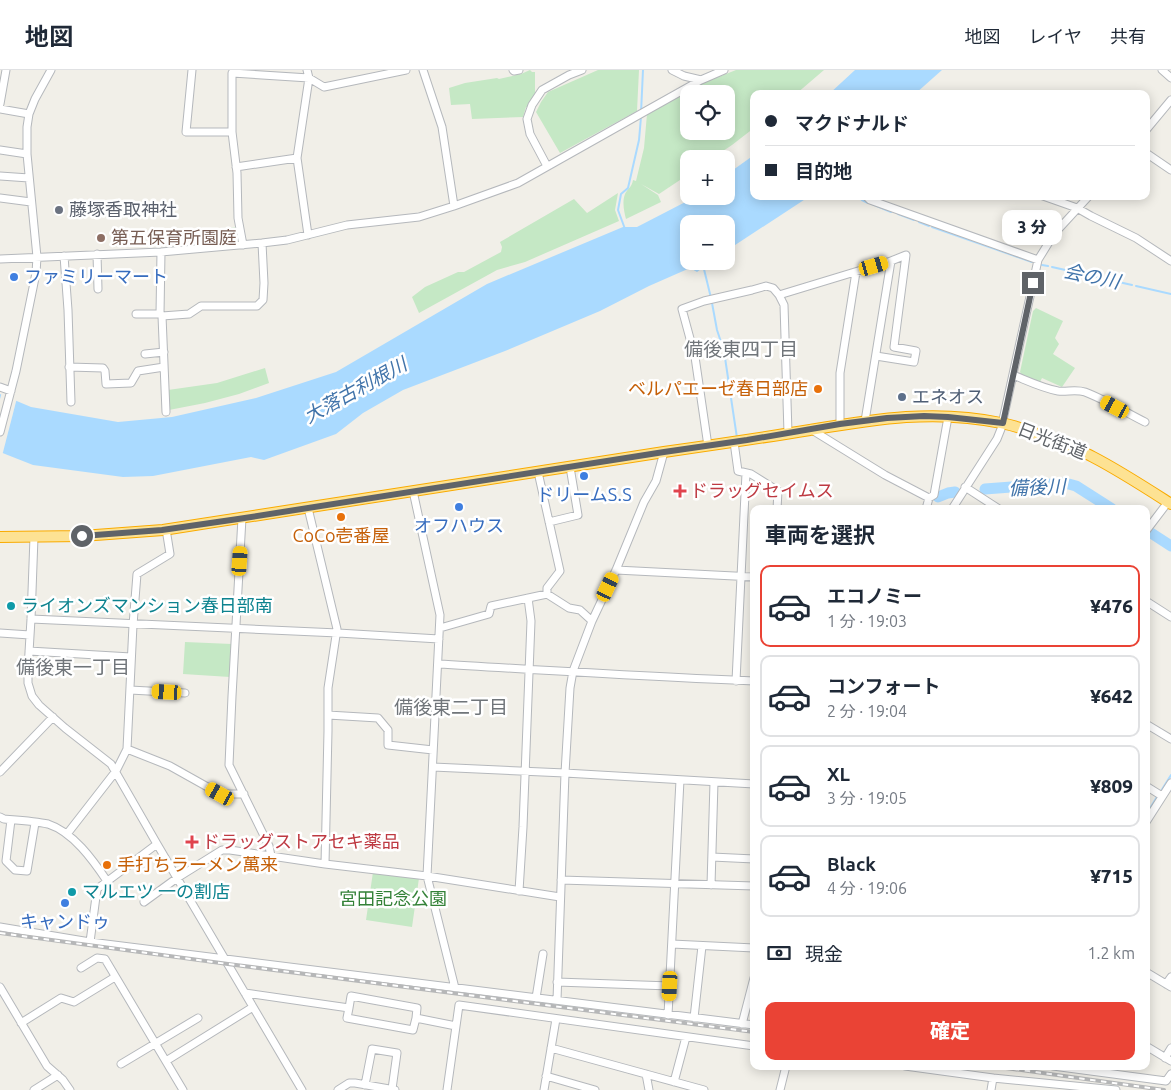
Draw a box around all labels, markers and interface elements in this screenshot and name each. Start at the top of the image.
text: 地図 [25,23,73,50]
text: 地図 [965,26,1001,46]
text: レイヤ [1029,26,1082,46]
text: 共有 [1110,26,1146,46]
map controls [680,85,735,270]
button: locate [680,85,735,140]
text: マクドナルド [795,112,909,134]
button: + [680,150,735,205]
text: 目的地 [795,160,852,182]
place label: 藤塚香取神社 [69,199,177,219]
marker: 藤塚香取神社 [53,204,65,216]
callout: 3 分 [1003,210,1063,246]
button: − [680,215,735,270]
text: 3 分 [1018,218,1046,236]
place label: 第五保育所園庭 [111,227,237,247]
marker: 第五保育所園庭 [95,232,107,244]
car [857,255,890,277]
water label: 会の川 [1062,259,1124,293]
place label: ファミリーマート [24,266,168,286]
marker: ファミリーマート [8,271,20,283]
route end [1022,272,1044,294]
district label: 備後東四丁目 [684,338,798,360]
water label: 大落古利根川 [300,352,412,427]
place label: ベルパエーゼ春日部店 [628,378,808,398]
marker: ベルパエーゼ春日部店 [812,383,824,395]
place label: エネオス [912,386,984,406]
marker: エネオス [896,391,908,403]
car [1098,393,1131,421]
street label: 日光街道 [1015,418,1090,462]
marker: ドリームS.S [578,470,590,482]
water label: 備後川 [1008,475,1068,499]
place label: ドラッグセイムス [690,480,834,500]
place label: ドリームS.S [536,484,632,504]
marker: ドラッグセイムス [674,485,686,497]
marker: オフハウス [453,501,465,513]
marker: CoCo壱番屋 [335,511,347,523]
place label: オフハウス [414,515,504,535]
text: 車両を選択 [765,522,875,547]
route start [71,525,93,547]
place label: CoCo壱番屋 [292,525,390,545]
car [231,546,248,576]
car [594,570,621,604]
icon: car [767,584,812,629]
text: エコノミー [827,585,922,607]
place label: ライオンズマンション春日部南 [21,595,273,615]
text: ¥476 [1090,595,1133,617]
marker: ライオンズマンション春日部南 [5,600,17,612]
text: 1 分 · 19:03 [827,612,907,630]
district label: 備後東一丁目 [16,656,130,678]
icon: car [767,674,812,719]
text: コンフォート [827,675,940,697]
car [151,684,182,700]
text: ¥642 [1090,685,1133,707]
district label: 備後東二丁目 [394,696,508,718]
text: 2 分 · 19:04 [827,702,907,720]
text: XL [827,763,850,785]
icon: car [767,764,812,809]
text: ¥809 [1090,775,1133,797]
car [203,780,236,808]
text: 3 分 · 19:05 [827,789,907,807]
place label: ドラッグストアセキ薬品 [202,831,400,851]
marker: ドラッグストアセキ薬品 [186,836,198,848]
text: Black [827,853,876,875]
place label: 手打ちラーメン萬来 [117,854,278,874]
icon: car [767,854,812,899]
marker: 手打ちラーメン萬来 [101,859,113,871]
text: ¥715 [1090,865,1133,887]
text: 4 分 · 19:06 [827,879,907,897]
place label: マルエツ 一の割店 [82,881,230,901]
marker: マルエツ 一の割店 [66,886,78,898]
park label: 宮田記念公園 [339,888,447,908]
marker: キャンドゥ [59,897,71,909]
place label: キャンドゥ [20,911,110,931]
icon: cash [765,939,793,967]
text: 現金 [805,943,843,965]
text: 1.2 km [1087,944,1135,962]
car [661,971,678,1001]
button: 確定 [765,1002,1135,1060]

